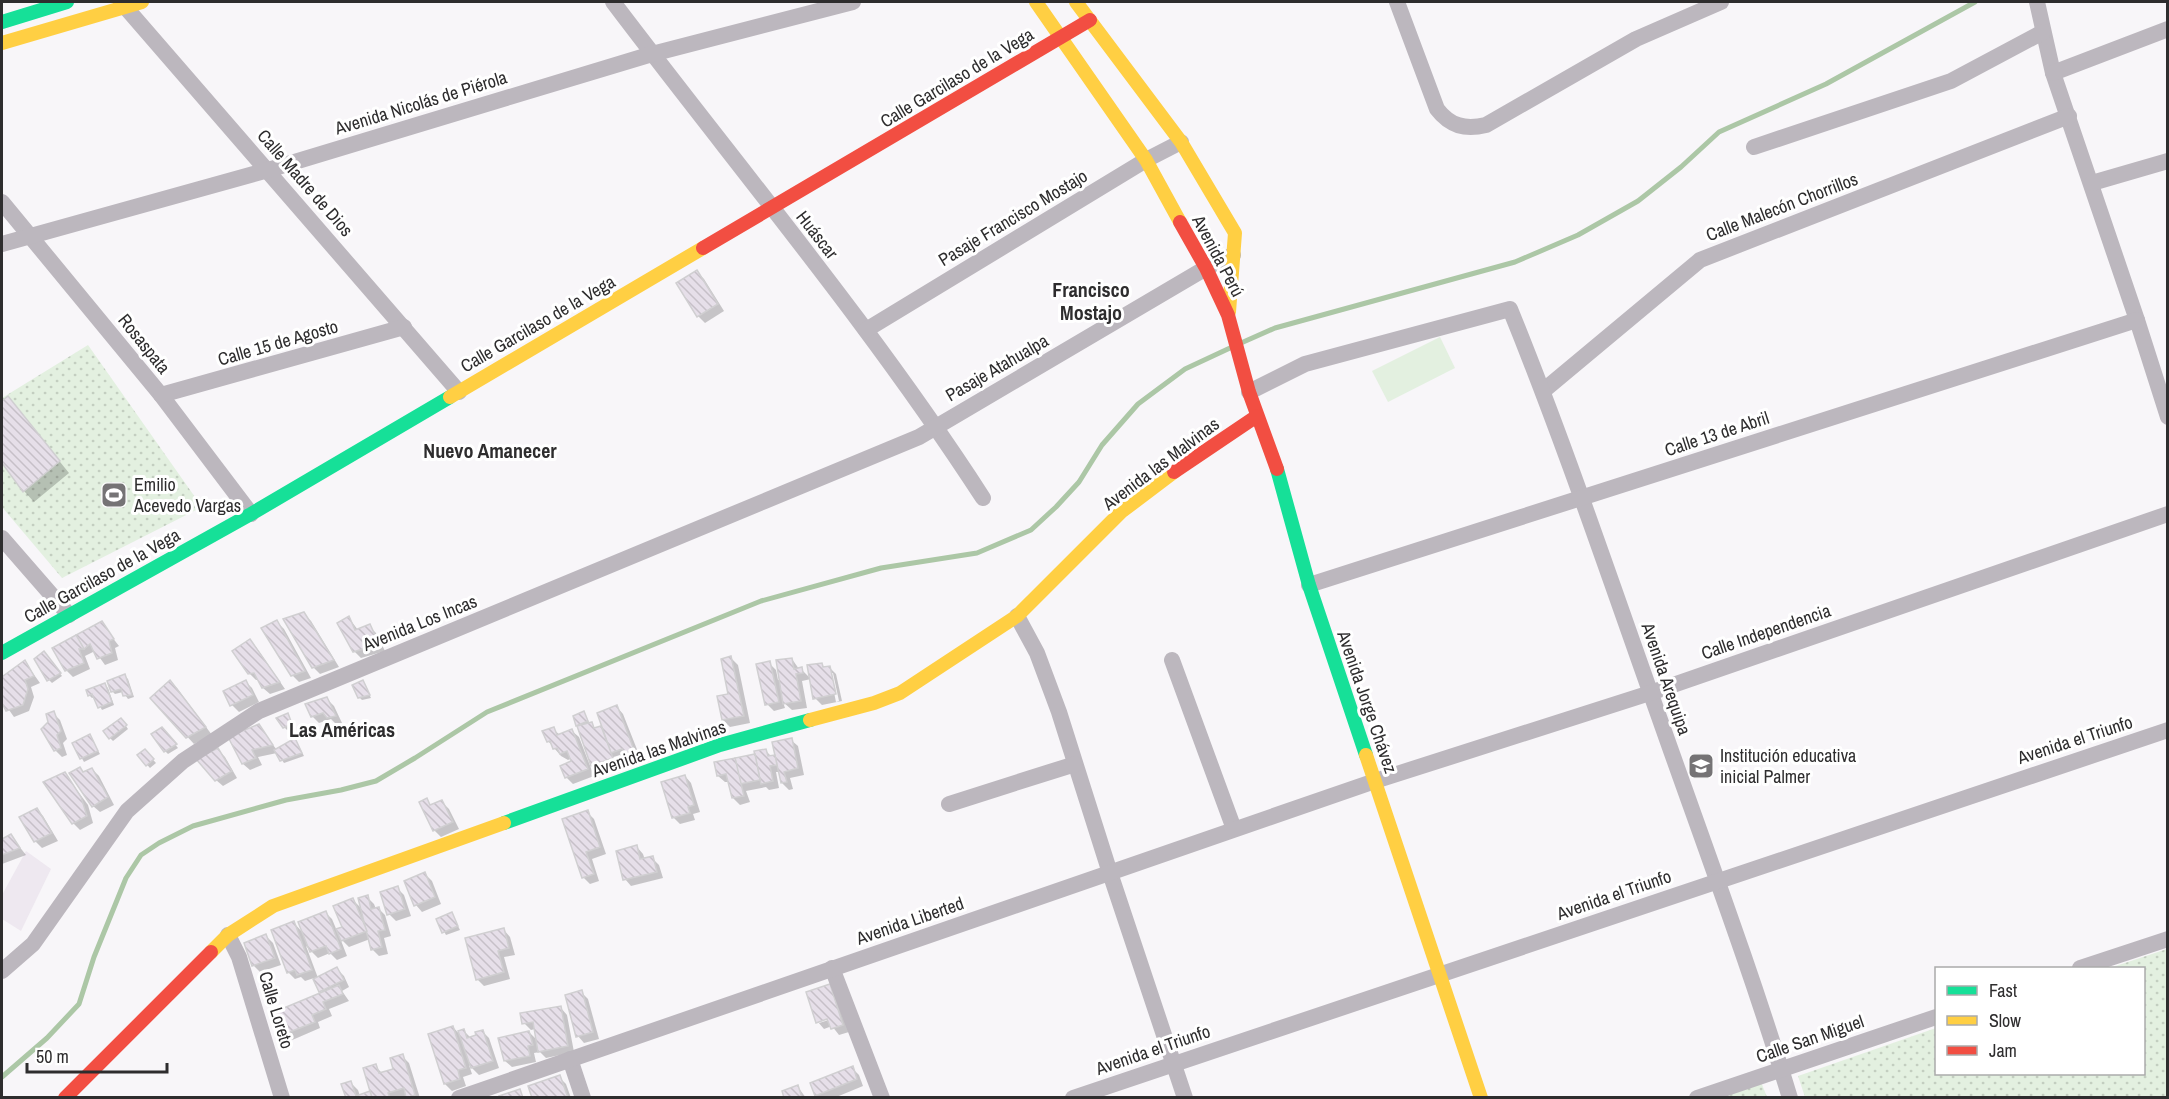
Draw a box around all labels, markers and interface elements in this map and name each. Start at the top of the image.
street label: Calle Garcilaso de la Vega [875,22,1038,133]
street label: Avenida Nicolás de Piérola [331,64,510,141]
street label: Calle Madre de Dios [252,124,359,242]
street label: Pasaje Francisco Mostajo [934,163,1092,272]
street label: Calle Malecón Chorrillos [1702,166,1861,247]
street label: Huáscar [791,205,844,264]
street label: Avenida Perú [1186,210,1250,301]
street label: Calle Garcilaso de la Vega [456,269,620,378]
district label: Francisco Mostajo [1052,276,1130,326]
street label: Rosaspata [112,308,176,379]
street label: Calle 15 de Agosto [215,313,341,372]
street label: Pasaje Atahualpa [941,328,1053,407]
street label: Calle 13 de Abril [1661,405,1772,462]
street label: Avenida las Malvinas [1096,411,1224,516]
district label: Nuevo Amanecer [423,437,557,464]
place label: Emilio Acevedo Vargas [133,472,241,518]
sports icon: Emilio Acevedo Vargas [99,480,129,510]
street label: Calle Garcilaso de la Vega [19,522,184,629]
street label: Avenida Los Incas [358,588,481,657]
street label: Calle Independencia [1698,598,1834,665]
street label: Avenida Arequipa [1635,618,1697,738]
street label: Avenida Jorge Chávez [1331,626,1404,776]
street label: Avenida el Triunfo [2013,709,2136,770]
street label: Avenida las Malvinas [588,714,729,783]
district label: Las Américas [289,716,395,743]
place label: Institución educativa inicial Palmer [1720,743,1856,789]
school or university icon: Institución educativa inicial Palmer [1686,751,1716,781]
street label: Avenida el Triunfo [1552,863,1674,926]
street label: Avenida Liberted [852,890,967,951]
legend [1935,967,2145,1075]
street label: Calle Loreto [253,968,300,1052]
text: Fast [1989,978,2017,1003]
street label: Calle San Miguel [1753,1008,1867,1069]
text: Slow [1989,1008,2021,1033]
street label: Avenida el Triunfo [1091,1018,1213,1081]
scale bar [27,1036,166,1074]
text: Jam [1989,1038,2017,1063]
text: 50 m [36,1044,69,1069]

